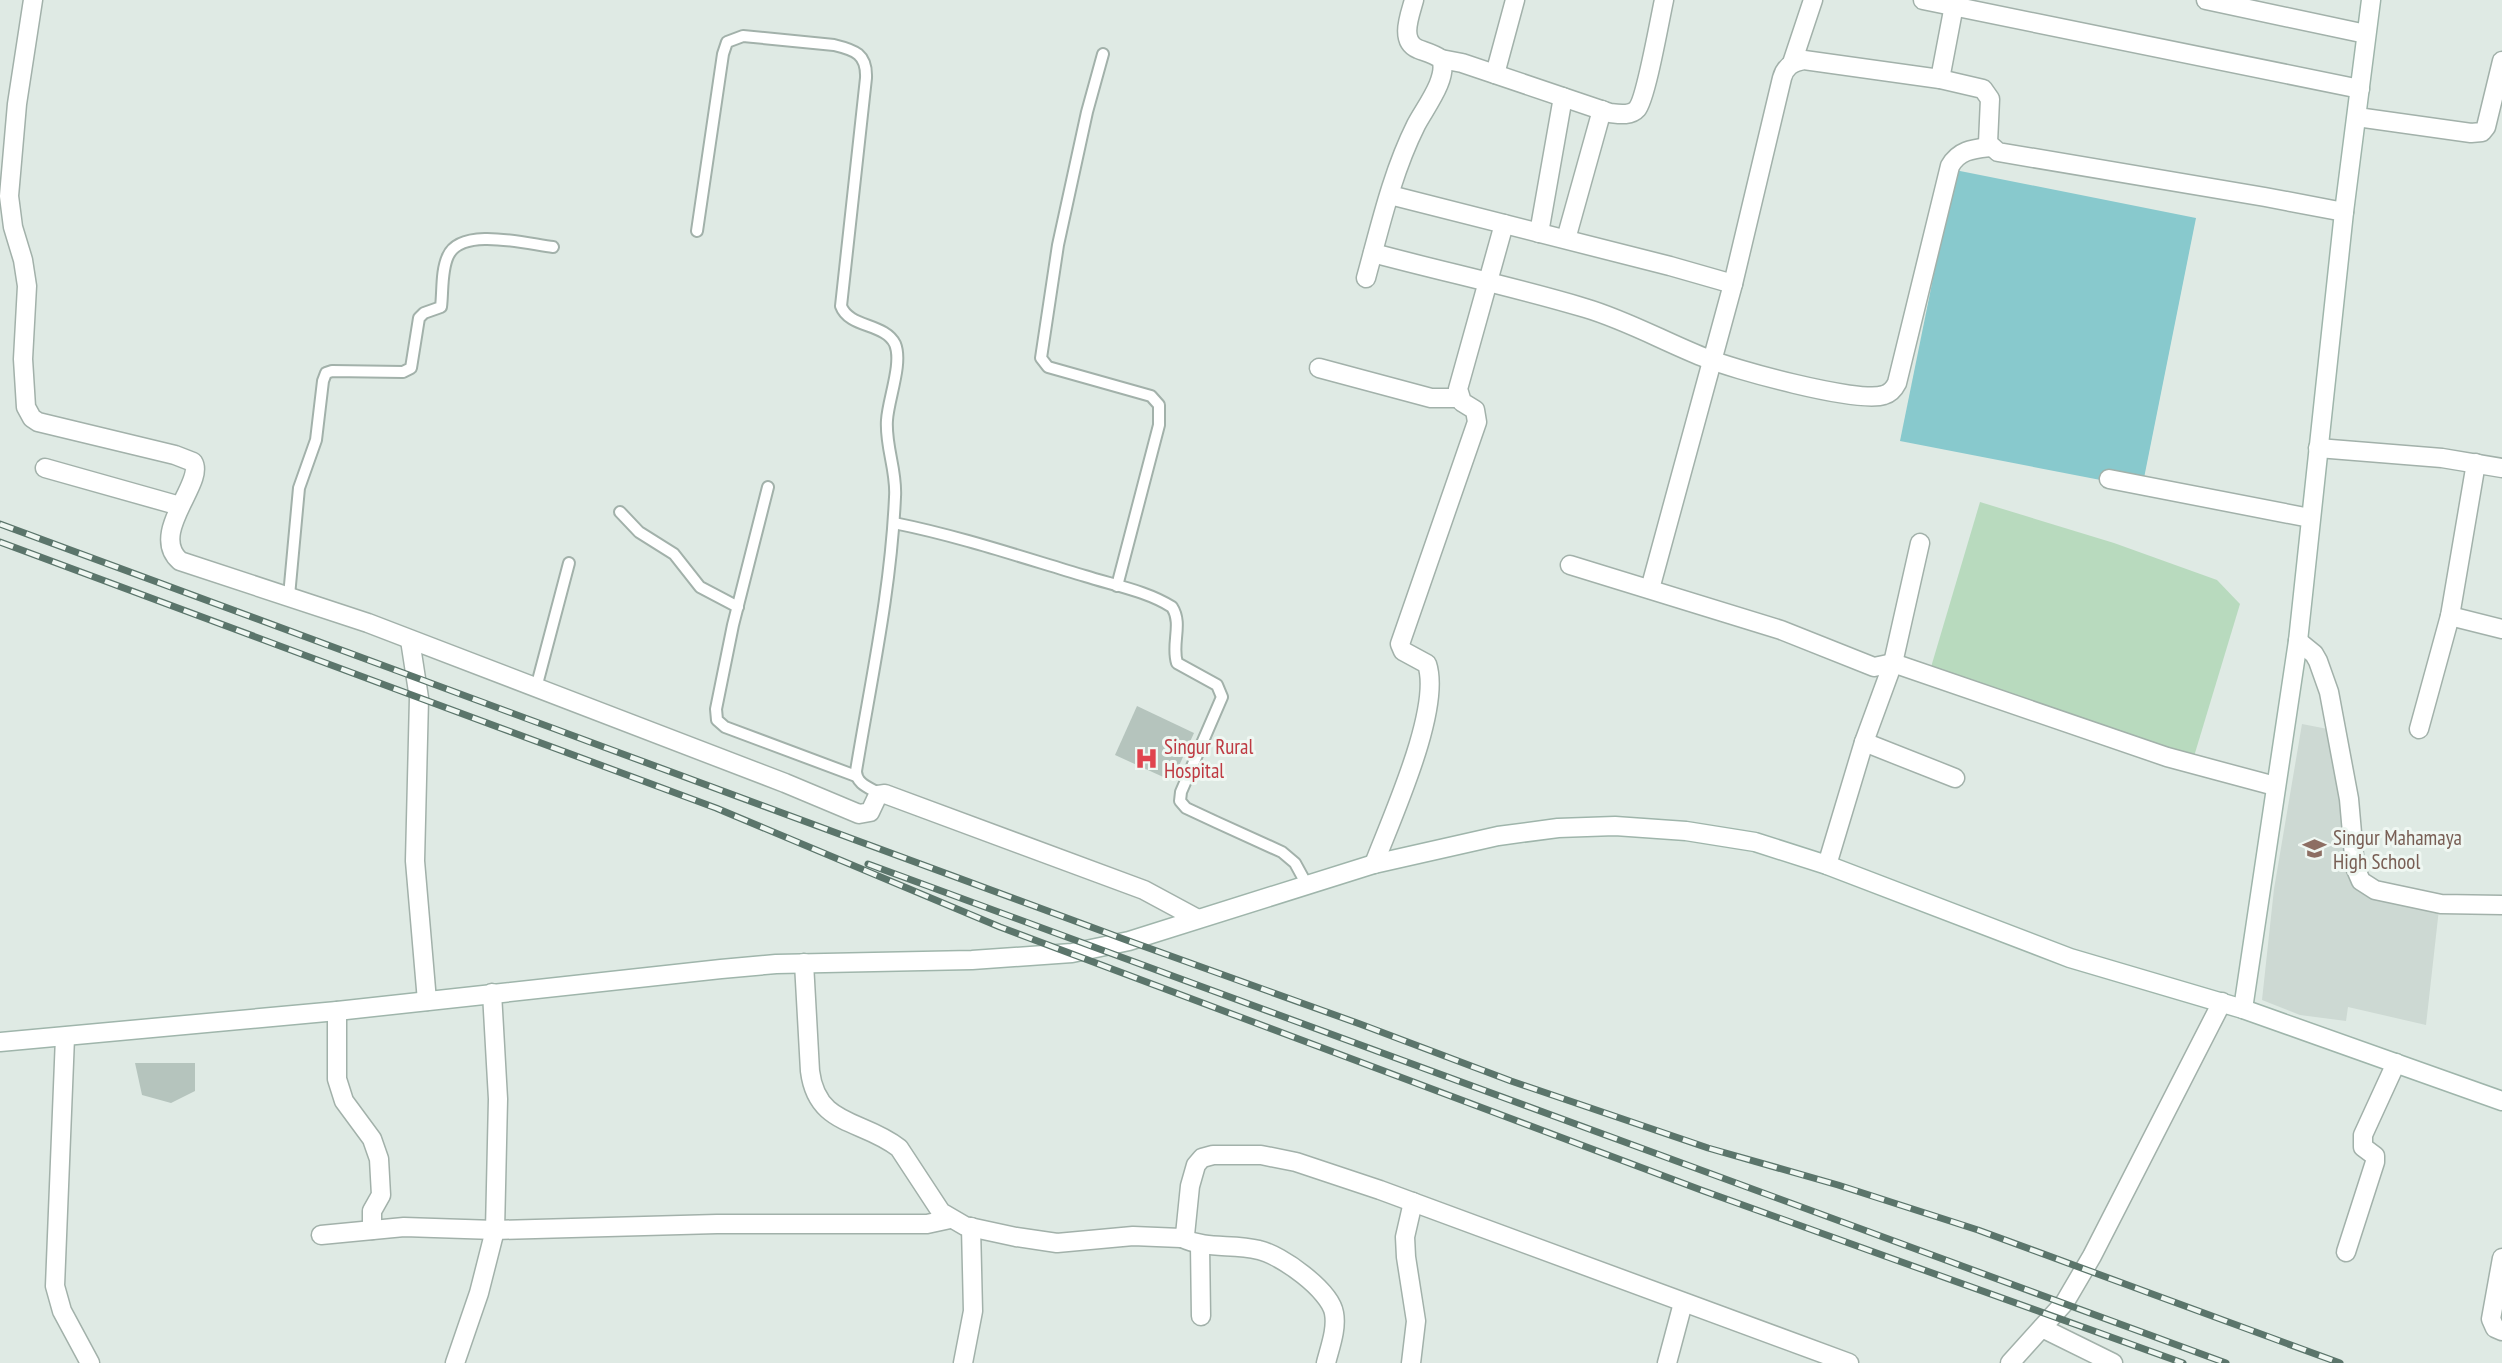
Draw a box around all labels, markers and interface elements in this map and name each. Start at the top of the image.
place label: Singur Rural Hospital [1164,733,1254,784]
hospital icon: Singur Rural Hospital [1133,745,1159,771]
place label: Singur Mahamaya High School [2333,824,2462,875]
school or university icon: Singur Mahamaya High School [2302,836,2328,862]

